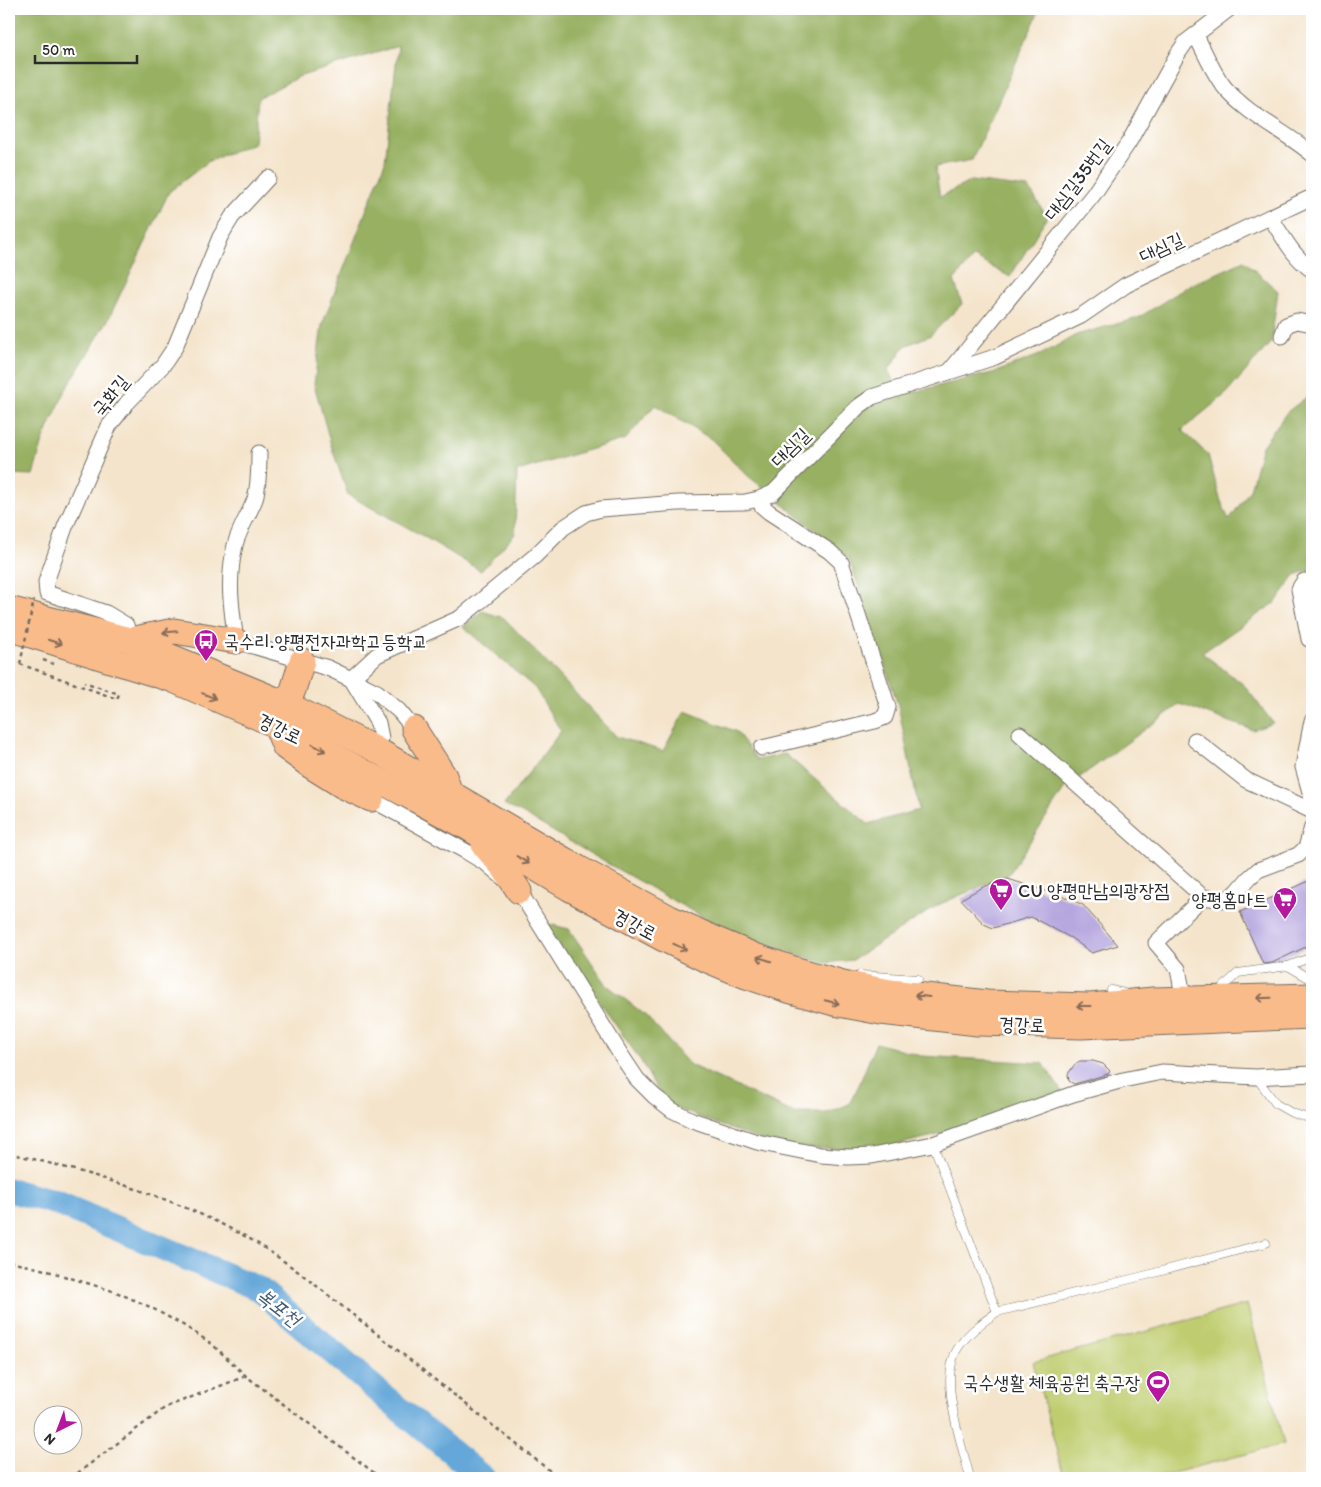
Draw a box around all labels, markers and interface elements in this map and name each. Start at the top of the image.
scale bar [35,32,138,64]
text: 50 m [42,41,75,59]
street label: 대심길35번길 [1039,134,1116,225]
street label: 대심길 [1136,227,1187,268]
street label: 국화길 [87,370,134,420]
street label: 대심길 [766,423,815,472]
one-way arrow [163,628,179,637]
bus stop icon: 국수리.양평전자과학고등학교 [193,628,219,662]
place label: 국수리.양평전자과학고등학교 [224,630,427,653]
one-way arrow [47,638,63,647]
one-way arrow [201,691,216,701]
street label: 경강로 [254,708,305,749]
one-way arrow [311,744,326,753]
one-way arrow [515,856,529,866]
supermarket icon: CU 양평만남의광장점 [988,877,1014,911]
place label: CU 양평만남의광장점 [1018,879,1169,902]
supermarket icon: 양평홈마트 [1272,886,1298,920]
place label: 양평홈마트 [1192,888,1268,911]
street label: 경강로 [609,904,660,945]
one-way arrow [672,943,687,952]
one-way arrow [757,954,772,963]
one-way arrow [914,991,930,1001]
one-way arrow [1256,993,1272,1002]
one-way arrow [824,998,840,1008]
one-way arrow [1076,1001,1092,1011]
street label: 경강로 [999,1012,1045,1037]
water label: 복포천 [253,1283,307,1332]
sports icon: 국수생활 체육공원 축구장 [1145,1369,1171,1403]
place label: 국수생활 체육공원 축구장 [963,1371,1140,1394]
north arrow [32,1404,82,1454]
text: N [40,1430,59,1449]

